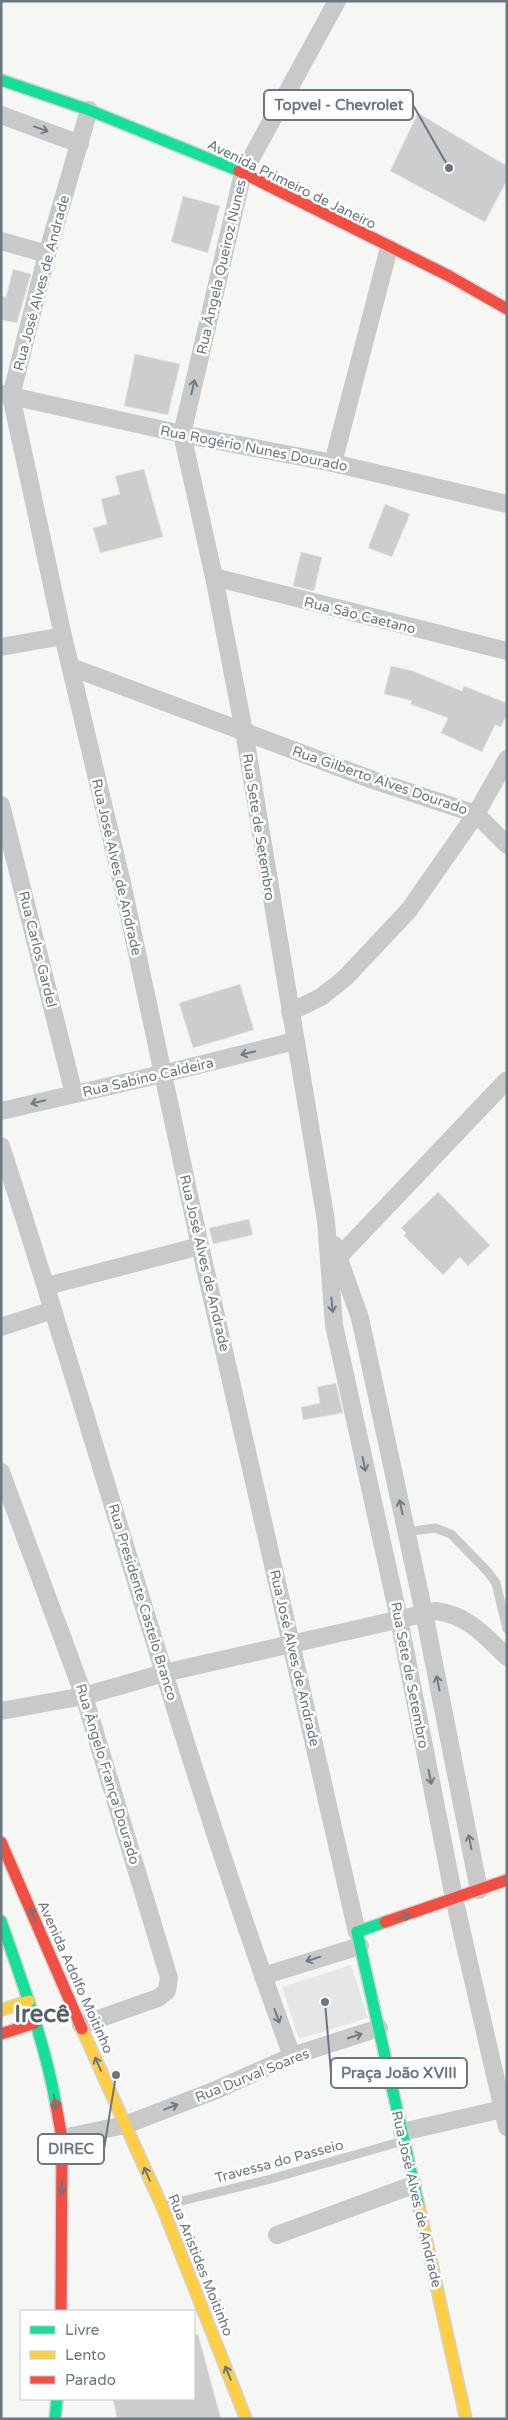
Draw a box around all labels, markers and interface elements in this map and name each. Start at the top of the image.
callout: Topvel - Chevrolet [264,90,413,120]
text: Topvel - Chevrolet [273,96,404,115]
one-way arrow [32,125,48,134]
street label: Avenida Primeiro de Janeiro [205,136,379,233]
street label: Rua Ângela Queiroz Nunes [193,178,250,356]
street label: Rua José Alves de Andrade [10,194,73,373]
one-way arrow [189,379,198,395]
street label: Rua Rogério Nunes Dourado [159,422,349,475]
street label: Rua São Caetano [302,593,417,638]
street label: Rua Gilberto Alves Dourado [290,742,470,819]
street label: Rua Sete de Setembro [238,752,279,902]
street label: Rua José Alves de Andrade [88,777,145,957]
street label: Rua Carlos Gardel [15,889,60,1009]
one-way arrow [240,1049,256,1058]
street label: Rua Sabino Caldeira [81,1054,215,1101]
one-way arrow [31,1098,47,1107]
street label: Rua José Alves de Andrade [176,1173,233,1353]
one-way arrow [327,1296,337,1312]
one-way arrow [360,1455,370,1471]
one-way arrow [396,1499,405,1515]
street label: Rua Presidente Castelo Branco [104,1502,181,1703]
street label: Rua José Alves de Andrade [266,1568,323,1748]
street label: Rua Sete de Setembro [387,1600,432,1750]
one-way arrow [433,1675,442,1691]
street label: Rua Ângelo França Dourado [72,1682,143,1867]
one-way arrow [426,1768,435,1784]
one-way arrow [464,1834,474,1850]
street label: Avenida Adolfo Moitinho [34,1898,117,2056]
one-way arrow [27,1908,37,1923]
one-way arrow [395,1912,410,1921]
one-way arrow [305,1955,321,1965]
district label: Irecê [14,2000,70,2029]
one-way arrow [273,2008,283,2023]
one-way arrow [346,2031,362,2041]
street label: Rua Durval Soares [193,2045,312,2106]
one-way arrow [93,2057,103,2072]
callout: Praça João XVIII [331,2058,467,2088]
text: Praça João XVIII [341,2064,457,2083]
one-way arrow [51,2093,61,2109]
one-way arrow [162,2102,178,2111]
street label: Rua José Alves de Andrade [388,2109,445,2289]
callout: DIREC [38,2134,104,2164]
street label: Travessa do Passeio [213,2136,345,2187]
text: DIREC [48,2140,95,2158]
one-way arrow [142,2167,152,2182]
one-way arrow [57,2178,67,2195]
street label: Rua Aristides Moitinho [164,2192,237,2339]
legend [20,2310,195,2400]
text: Livre [65,2321,99,2339]
text: Lento [65,2346,106,2364]
one-way arrow [223,2366,232,2382]
text: Parado [65,2371,116,2389]

